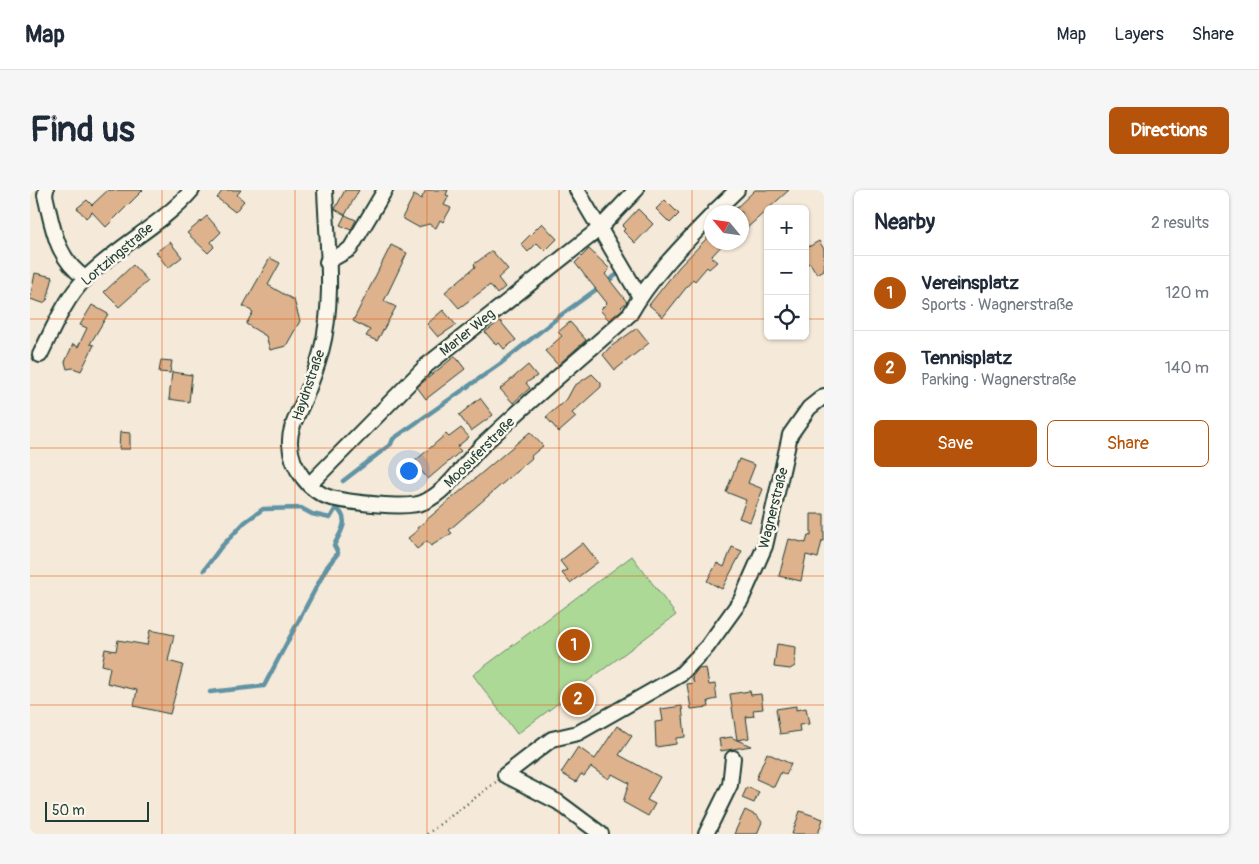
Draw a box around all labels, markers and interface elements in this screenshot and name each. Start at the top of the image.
text: Map [25,20,65,49]
text: Map [1057,23,1086,46]
text: Layers [1114,23,1164,46]
text: Share [1192,23,1234,46]
button: Directions [1109,107,1229,154]
text: Find us [30,108,135,152]
north arrow [704,205,749,250]
map controls [764,205,809,340]
button: + [764,205,809,250]
text: Nearby [874,209,935,236]
text: 2 results [1151,213,1209,233]
street label: Lortzingstraße [78,219,157,289]
button: − [764,250,809,295]
text: Vereinsplatz [921,271,1019,295]
text: 1 [887,283,893,303]
text: 120 m [1165,283,1209,303]
button: locate [764,295,809,340]
text: Sports · Wagnerstraße [921,295,1073,315]
street label: Marler Weg [436,305,498,360]
text: Tennisplatz [921,346,1012,370]
street label: Haydnstraße [288,347,329,423]
text: 2 [886,358,894,378]
text: 140 m [1165,358,1209,378]
text: Parking · Wagnerstraße [921,370,1076,390]
street label: Moosuferstraße [441,413,518,491]
button: Save [874,420,1037,467]
button: Share [1047,420,1209,467]
your location [396,458,422,484]
street label: Wagnerstraße [755,466,792,551]
pin: 1 [558,626,590,664]
pin: 2 [562,680,594,718]
scale bar [45,799,149,822]
text: 50 m [52,802,85,819]

